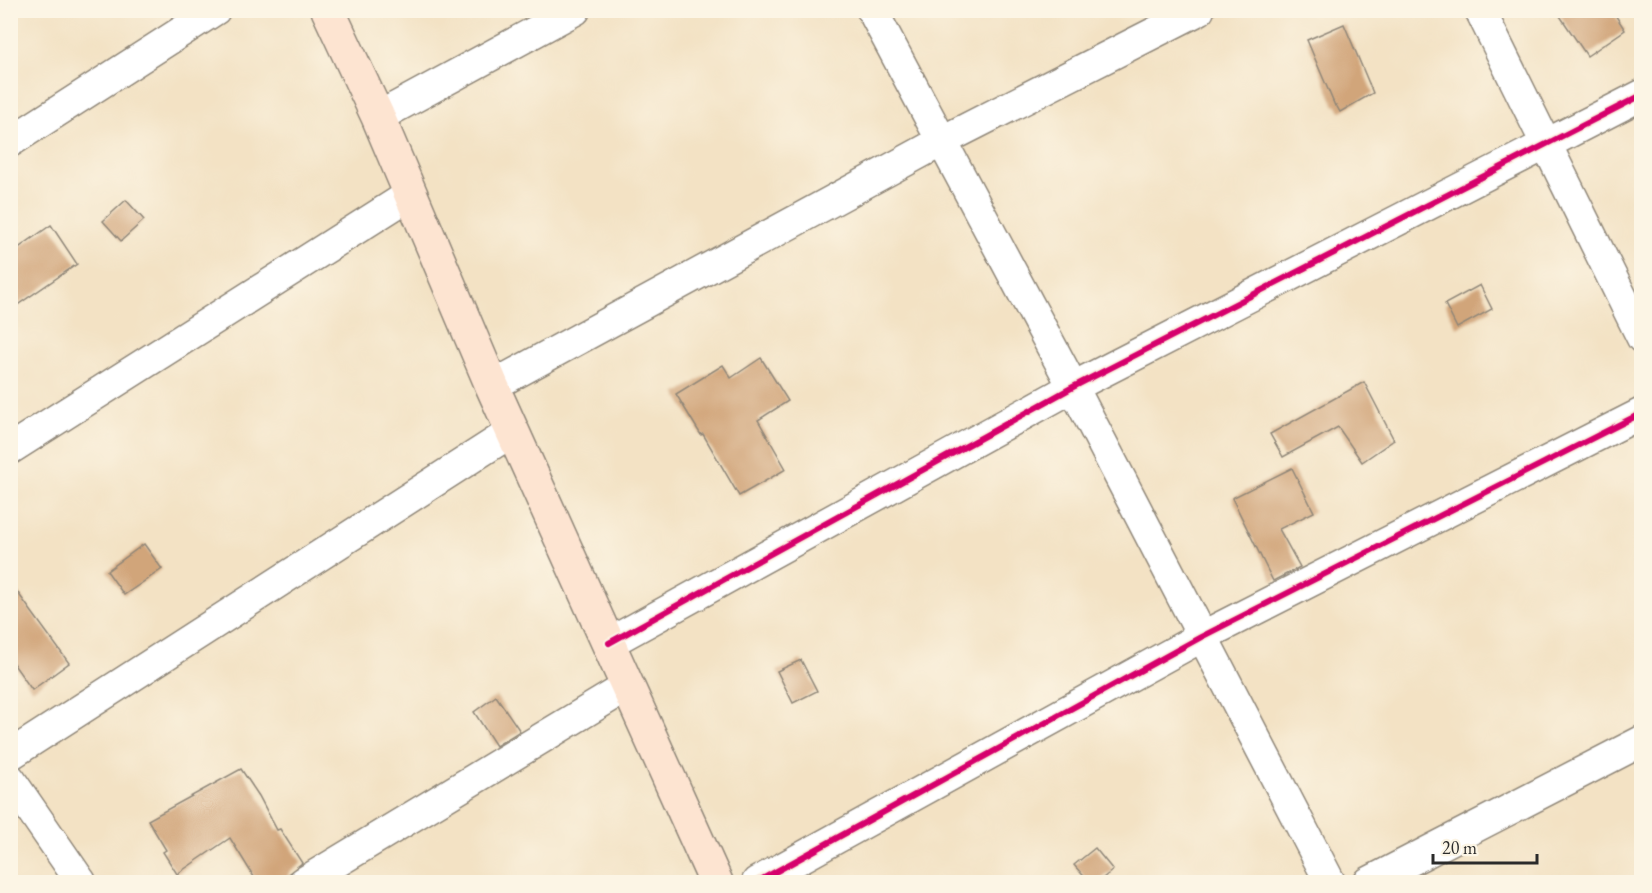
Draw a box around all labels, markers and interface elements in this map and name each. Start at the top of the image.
scale bar [1433,827,1536,865]
text: 20 m [1442,836,1477,859]

